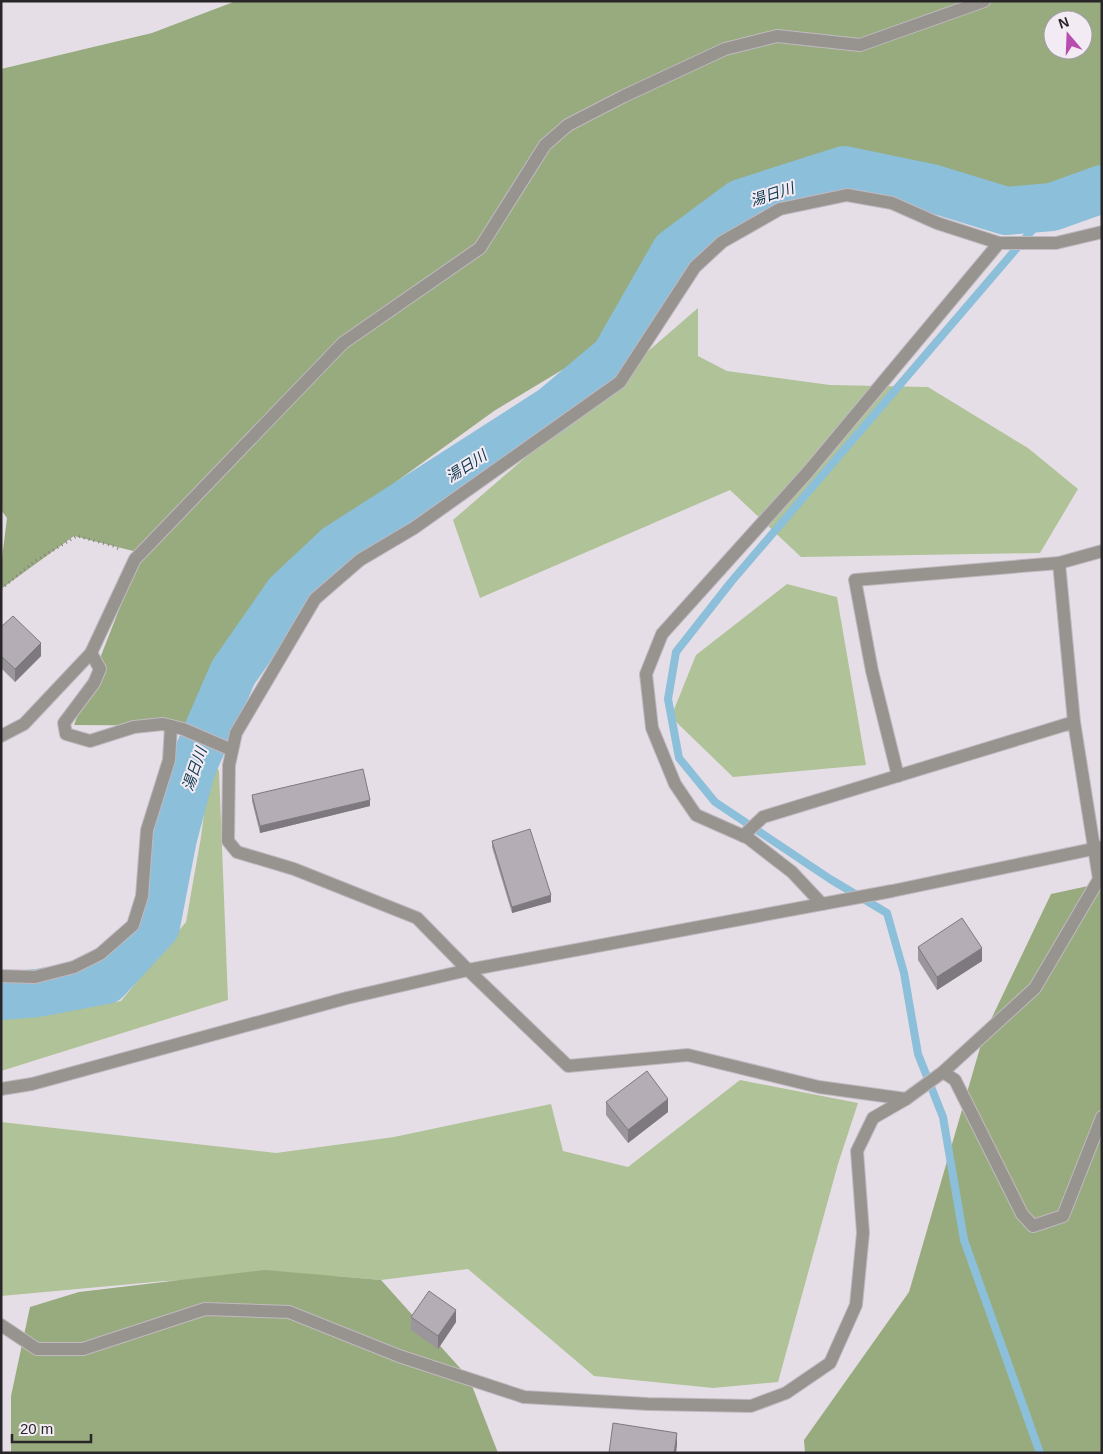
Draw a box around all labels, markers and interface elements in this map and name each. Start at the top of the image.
north arrow [1043,10,1093,60]
text: N [1056,13,1071,32]
water label: 湯日川 [748,178,798,209]
water label: 湯日川 [442,446,491,485]
water label: 湯日川 [179,743,210,793]
scale bar [12,1412,91,1444]
text: 20 m [20,1420,53,1437]

